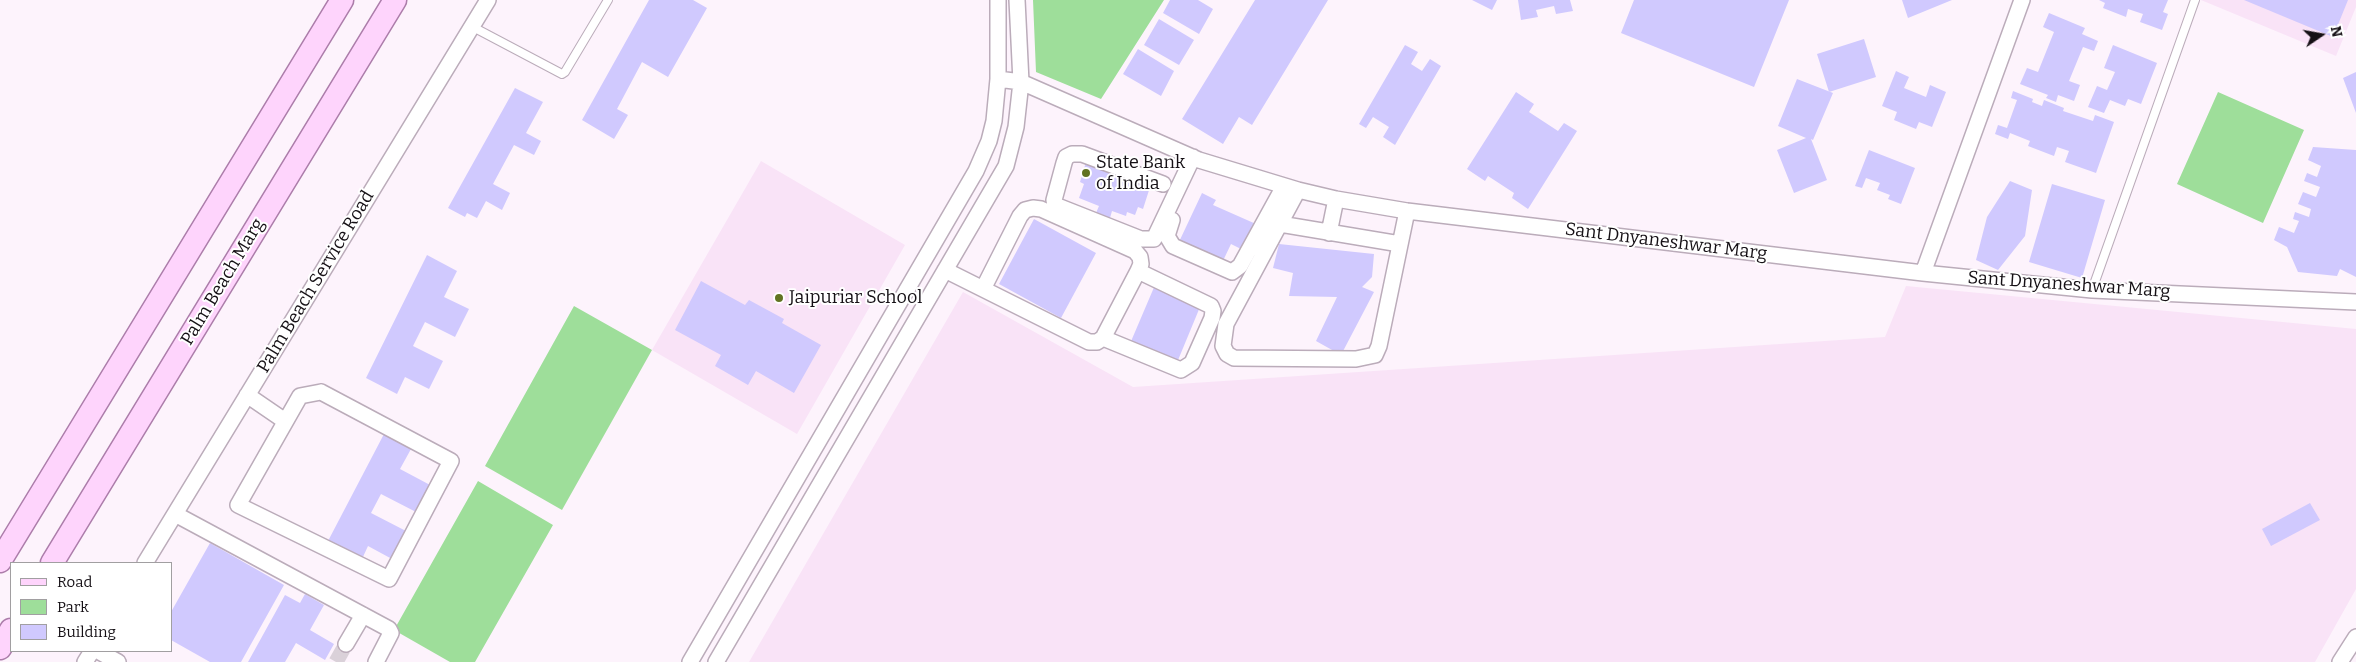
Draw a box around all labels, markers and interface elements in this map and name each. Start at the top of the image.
north arrow [2296,10,2346,60]
text: N [2327,25,2346,39]
place label: State Bank of India [1096,152,1185,194]
marker: State Bank of India [1080,167,1092,179]
street label: Palm Beach Service Road [253,187,379,377]
street label: Palm Beach Marg [177,215,269,349]
street label: Sant Dnyaneshwar Marg [1564,219,1768,265]
street label: Sant Dnyaneshwar Marg [1967,267,2171,303]
place label: Jaipuriar School [789,287,922,309]
marker: Jaipuriar School [773,292,785,304]
legend [10,562,172,652]
text: Road [57,573,92,591]
text: Park [57,598,89,616]
text: Building [57,623,116,641]

